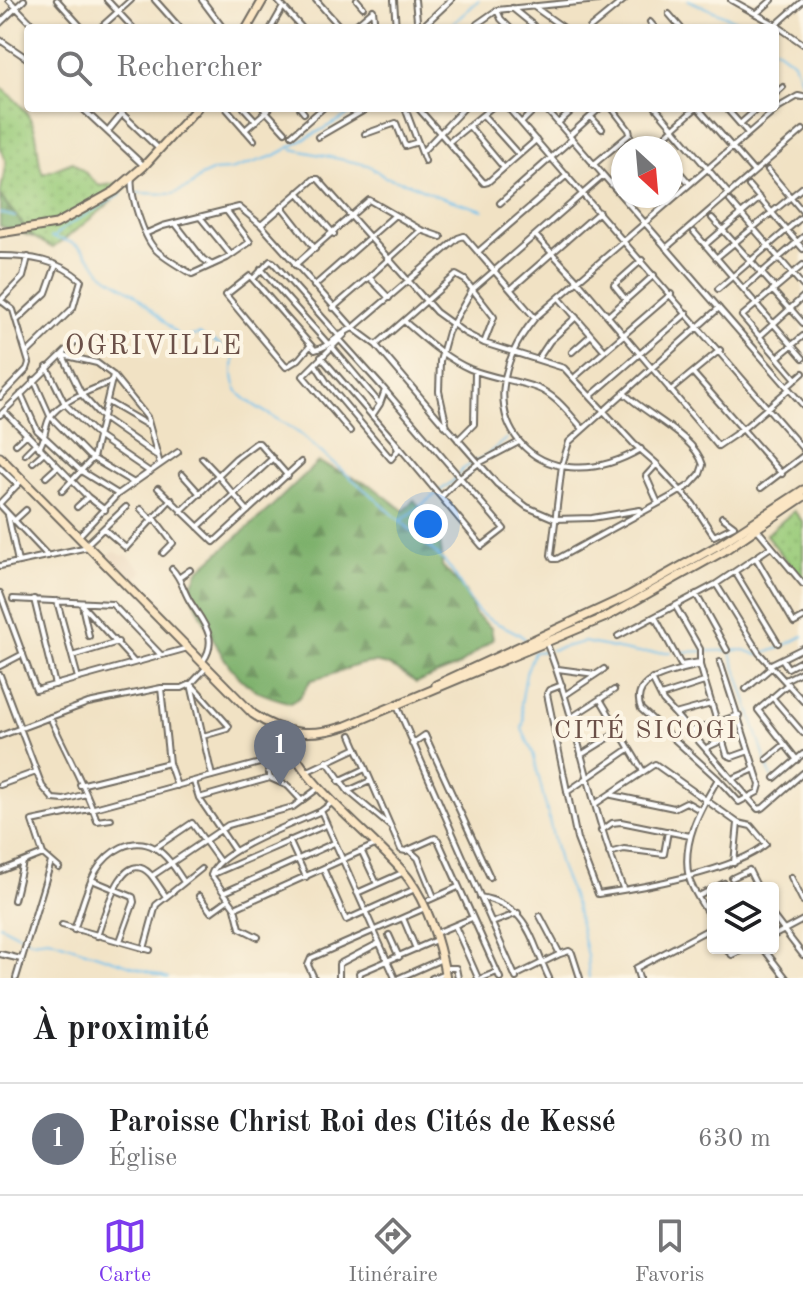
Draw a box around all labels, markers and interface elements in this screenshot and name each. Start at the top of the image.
search box [24,24,779,112]
icon: search [52,46,96,90]
text: Rechercher [116,53,262,83]
north arrow [611,136,683,208]
district label: OGRIVILLE [65,333,243,361]
your location [408,504,448,544]
district label: CITÉ SICOGI [554,714,738,744]
pin: 1 [254,720,306,786]
map controls [707,882,779,954]
button: layers [707,882,779,954]
text: À proximité [32,1013,210,1047]
text: Paroisse Christ Roi des Cités de Kessé [108,1108,616,1138]
text: 1 [50,1126,66,1152]
text: 630 m [698,1126,771,1152]
text: Église [108,1145,177,1171]
tab: Carte [99,1214,151,1289]
tab: Itinéraire [348,1214,438,1289]
tab: Favoris [635,1214,704,1289]

